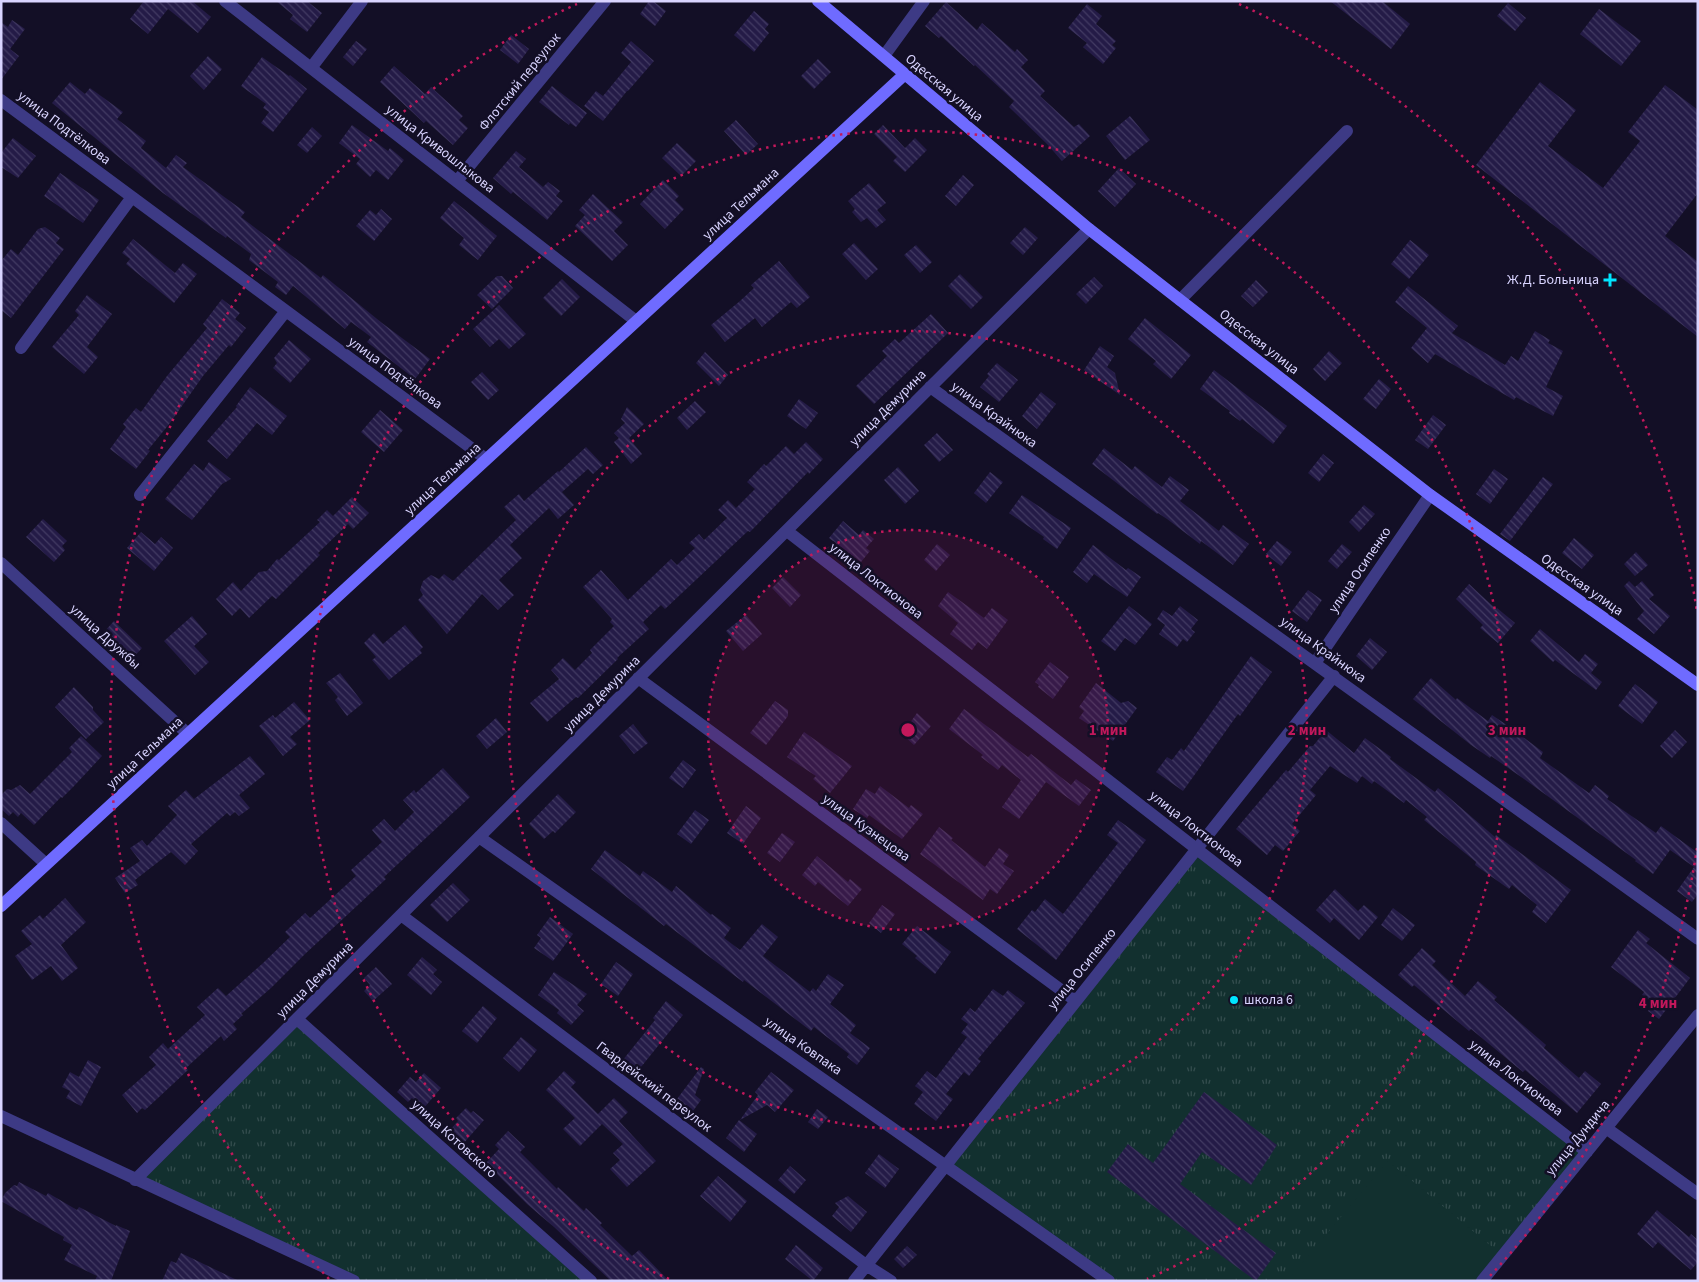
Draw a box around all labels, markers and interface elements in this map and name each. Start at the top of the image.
street label: Флотский переулок [474,29,566,135]
street label: Одесская улица [901,49,987,127]
street label: улица Подтёлкова [13,86,115,170]
street label: улица Кривошлыкова [381,100,499,198]
street label: улица Тельмана [698,163,784,245]
place label: Ж.Д. Больница [1507,270,1599,290]
marker: Ж.Д. Больница [1603,273,1617,287]
street label: Одесская улица [1215,304,1303,380]
street label: улица Подтёлкова [344,332,446,414]
street label: улица Демурина [845,365,931,451]
street label: улица Крайнюка [947,377,1041,453]
street label: улица Тельмана [400,438,486,520]
street label: улица Осипенко [1324,523,1396,617]
street label: улица Локтионова [825,538,927,624]
street label: Одесская улица [1537,549,1627,621]
street label: улица Дружбы [65,600,145,674]
street label: улица Крайнюка [1276,612,1370,688]
street label: улица Демурина [559,651,645,737]
street label: улица Тельмана [102,712,188,794]
text: 1 мин [1089,720,1127,741]
text: 2 мин [1288,720,1326,741]
text: 3 мин [1488,720,1526,741]
centre of rings [899,721,917,739]
street label: улица Локтионова [1145,786,1247,872]
street label: улица Кузнецова [818,789,914,867]
street label: улица Осипенко [1043,924,1121,1014]
street label: улица Демурина [272,937,358,1023]
place label: школа 6 [1244,990,1293,1010]
text: 4 мин [1639,993,1677,1014]
marker: школа 6 [1228,994,1240,1006]
street label: улица Ковпака [760,1012,846,1080]
street label: улица Локтионова [1465,1035,1567,1121]
street label: Гвардейский переулок [592,1037,716,1137]
street label: улица Котовского [407,1095,501,1183]
street label: улица Дундича [1541,1096,1615,1180]

